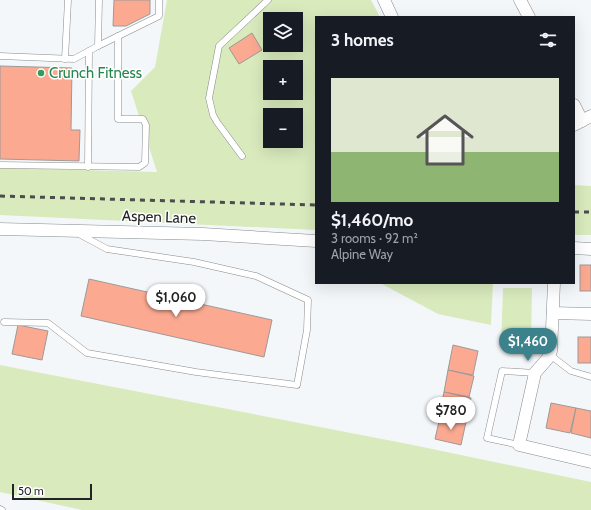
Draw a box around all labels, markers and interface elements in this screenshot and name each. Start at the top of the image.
map controls [263,12,303,148]
button: layers [263,12,303,52]
icon: filters [537,29,559,51]
text: 3 homes [331,30,394,50]
button: + [263,60,303,100]
place label: Crunch Fitness [49,64,142,82]
marker: Crunch Fitness [36,68,46,78]
icon: home [409,104,481,176]
button: − [263,108,303,148]
street label: Aspen Lane [122,207,197,227]
text: $1,460/mo [331,210,413,230]
text: 3 rooms · 92 m² [331,230,418,246]
text: Alpine Way [331,246,393,262]
pin: $1,060 [143,284,209,318]
text: $1,060 [156,289,196,305]
pin: $1,460 [495,328,561,362]
text: $1,460 [508,333,548,349]
pin: $780 [427,397,475,431]
text: $780 [435,402,467,418]
scale bar [12,482,92,501]
text: 50 m [18,484,44,498]

